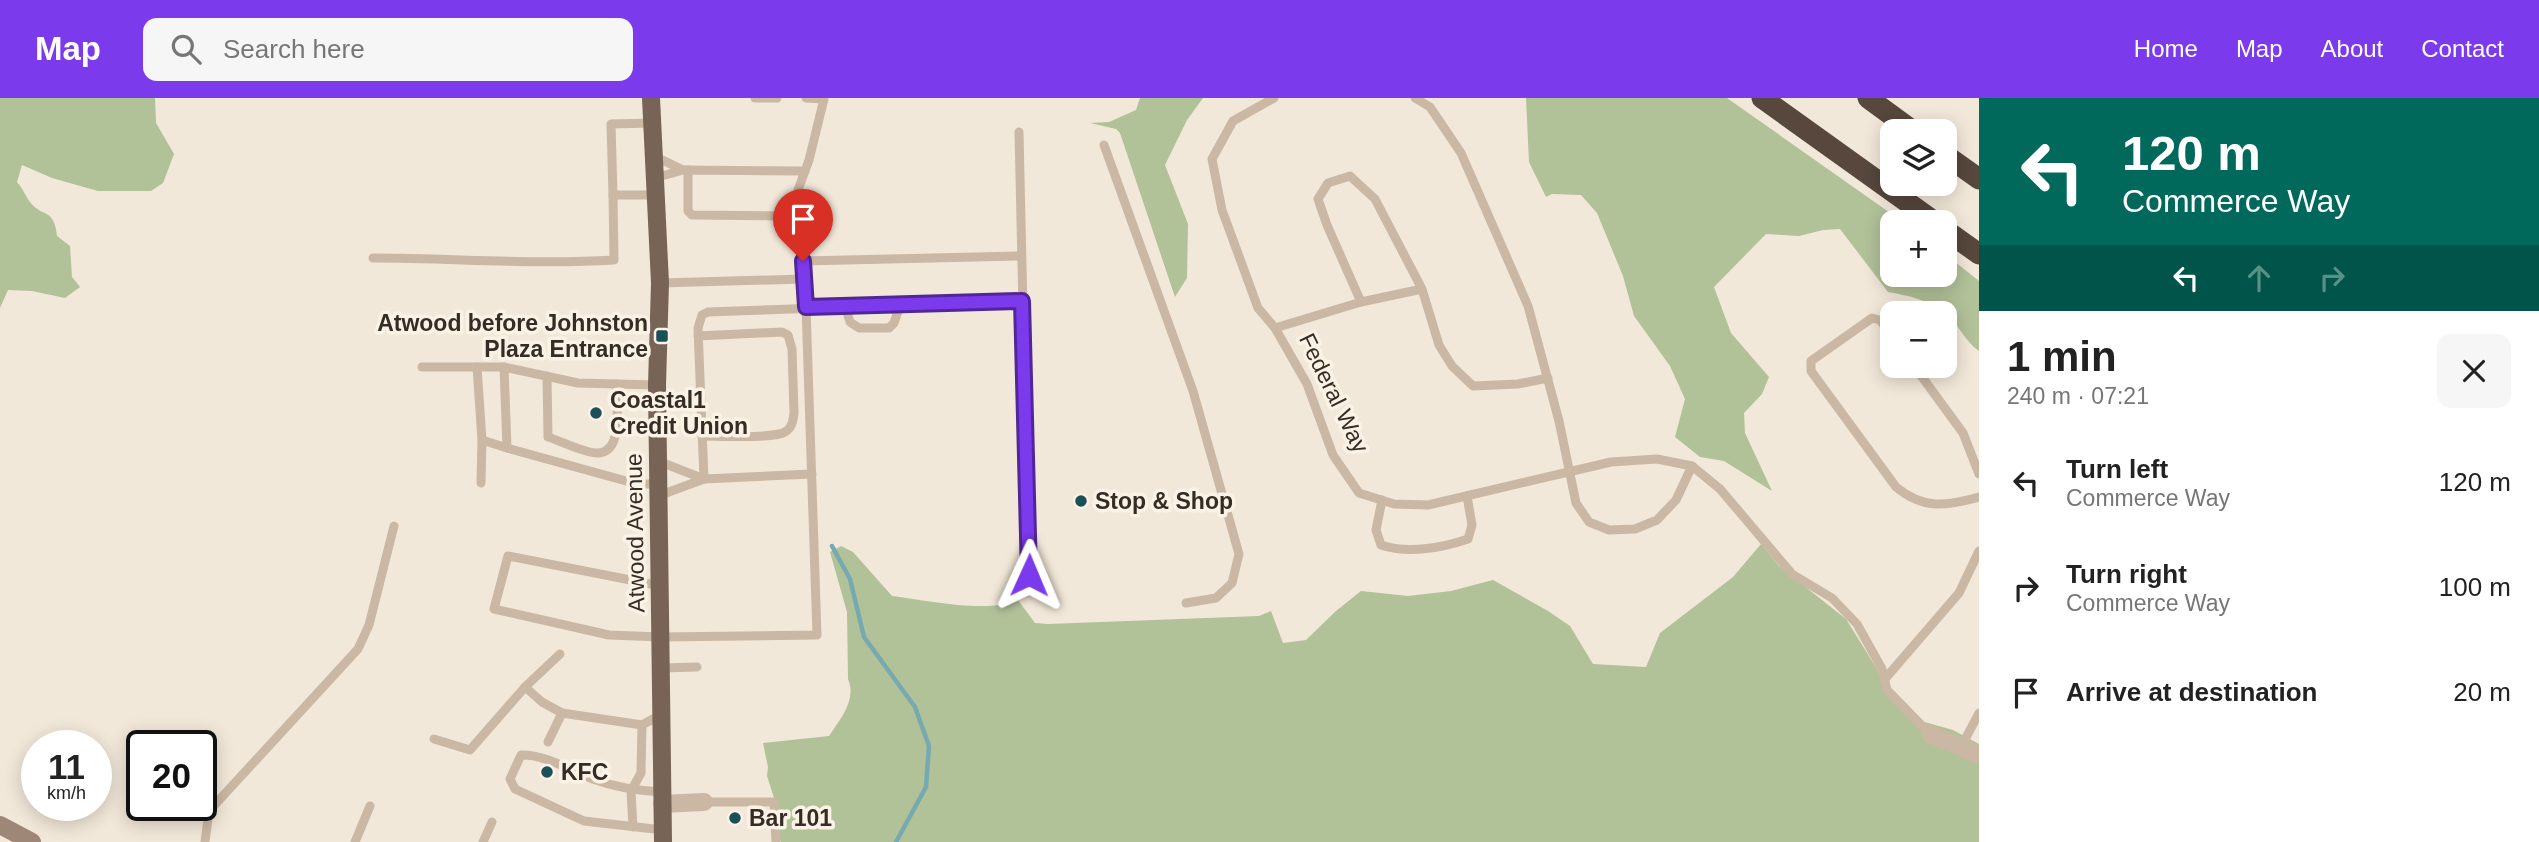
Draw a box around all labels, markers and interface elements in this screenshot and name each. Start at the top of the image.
search box [143,18,633,81]
text: Map [35,30,101,67]
icon: search [167,30,205,68]
text: Search here [223,34,365,64]
text: Home [2134,35,2198,62]
text: Map [2236,35,2283,62]
text: About [2321,35,2383,62]
text: Contact [2421,35,2504,62]
map controls [1880,119,1957,378]
button: layers [1880,119,1957,196]
icon: left [2007,126,2098,217]
text: 120 m [2122,126,2261,180]
text: Commerce Way [2122,183,2350,219]
pin [773,189,833,261]
icon: arrive [784,200,822,238]
button: + [1880,210,1957,287]
icon: left [2167,259,2205,297]
icon: ahead [2240,259,2278,297]
icon: right [2313,259,2351,297]
button: − [1880,301,1957,378]
place label: Atwood before Johnston Plaza Entrance [377,310,648,362]
marker: Atwood before Johnston Plaza Entrance [654,328,670,344]
street label: Federal Way [1294,329,1374,457]
text: 1 min [2007,333,2117,380]
button: close [2437,334,2511,408]
text: 240 m · 07:21 [2007,383,2149,409]
place label: Coastal1 Credit Union [610,387,748,439]
marker: Coastal1 Credit Union [588,405,604,421]
street label: Atwood Avenue [621,453,649,613]
text: Turn left [2066,454,2168,484]
icon: left [2007,464,2045,502]
text: 120 m [2439,467,2511,497]
text: Commerce Way [2066,485,2230,511]
place label: Stop & Shop [1095,488,1233,514]
marker: Stop & Shop [1073,493,1089,509]
position arrow [992,538,1066,612]
text: Turn right [2066,559,2187,589]
icon: right [2007,569,2045,607]
text: 100 m [2439,572,2511,602]
text: Commerce Way [2066,590,2230,616]
icon: arrive [2007,674,2045,712]
text: Arrive at destination [2066,677,2317,707]
text: 20 m [2453,677,2511,707]
speed limit sign: 20 [126,730,217,821]
text: 11 [48,747,85,786]
place label: KFC [561,759,608,785]
marker: KFC [539,764,555,780]
text: km/h [47,783,86,803]
place label: Bar 101 [749,805,832,831]
marker: Bar 101 [727,810,743,826]

